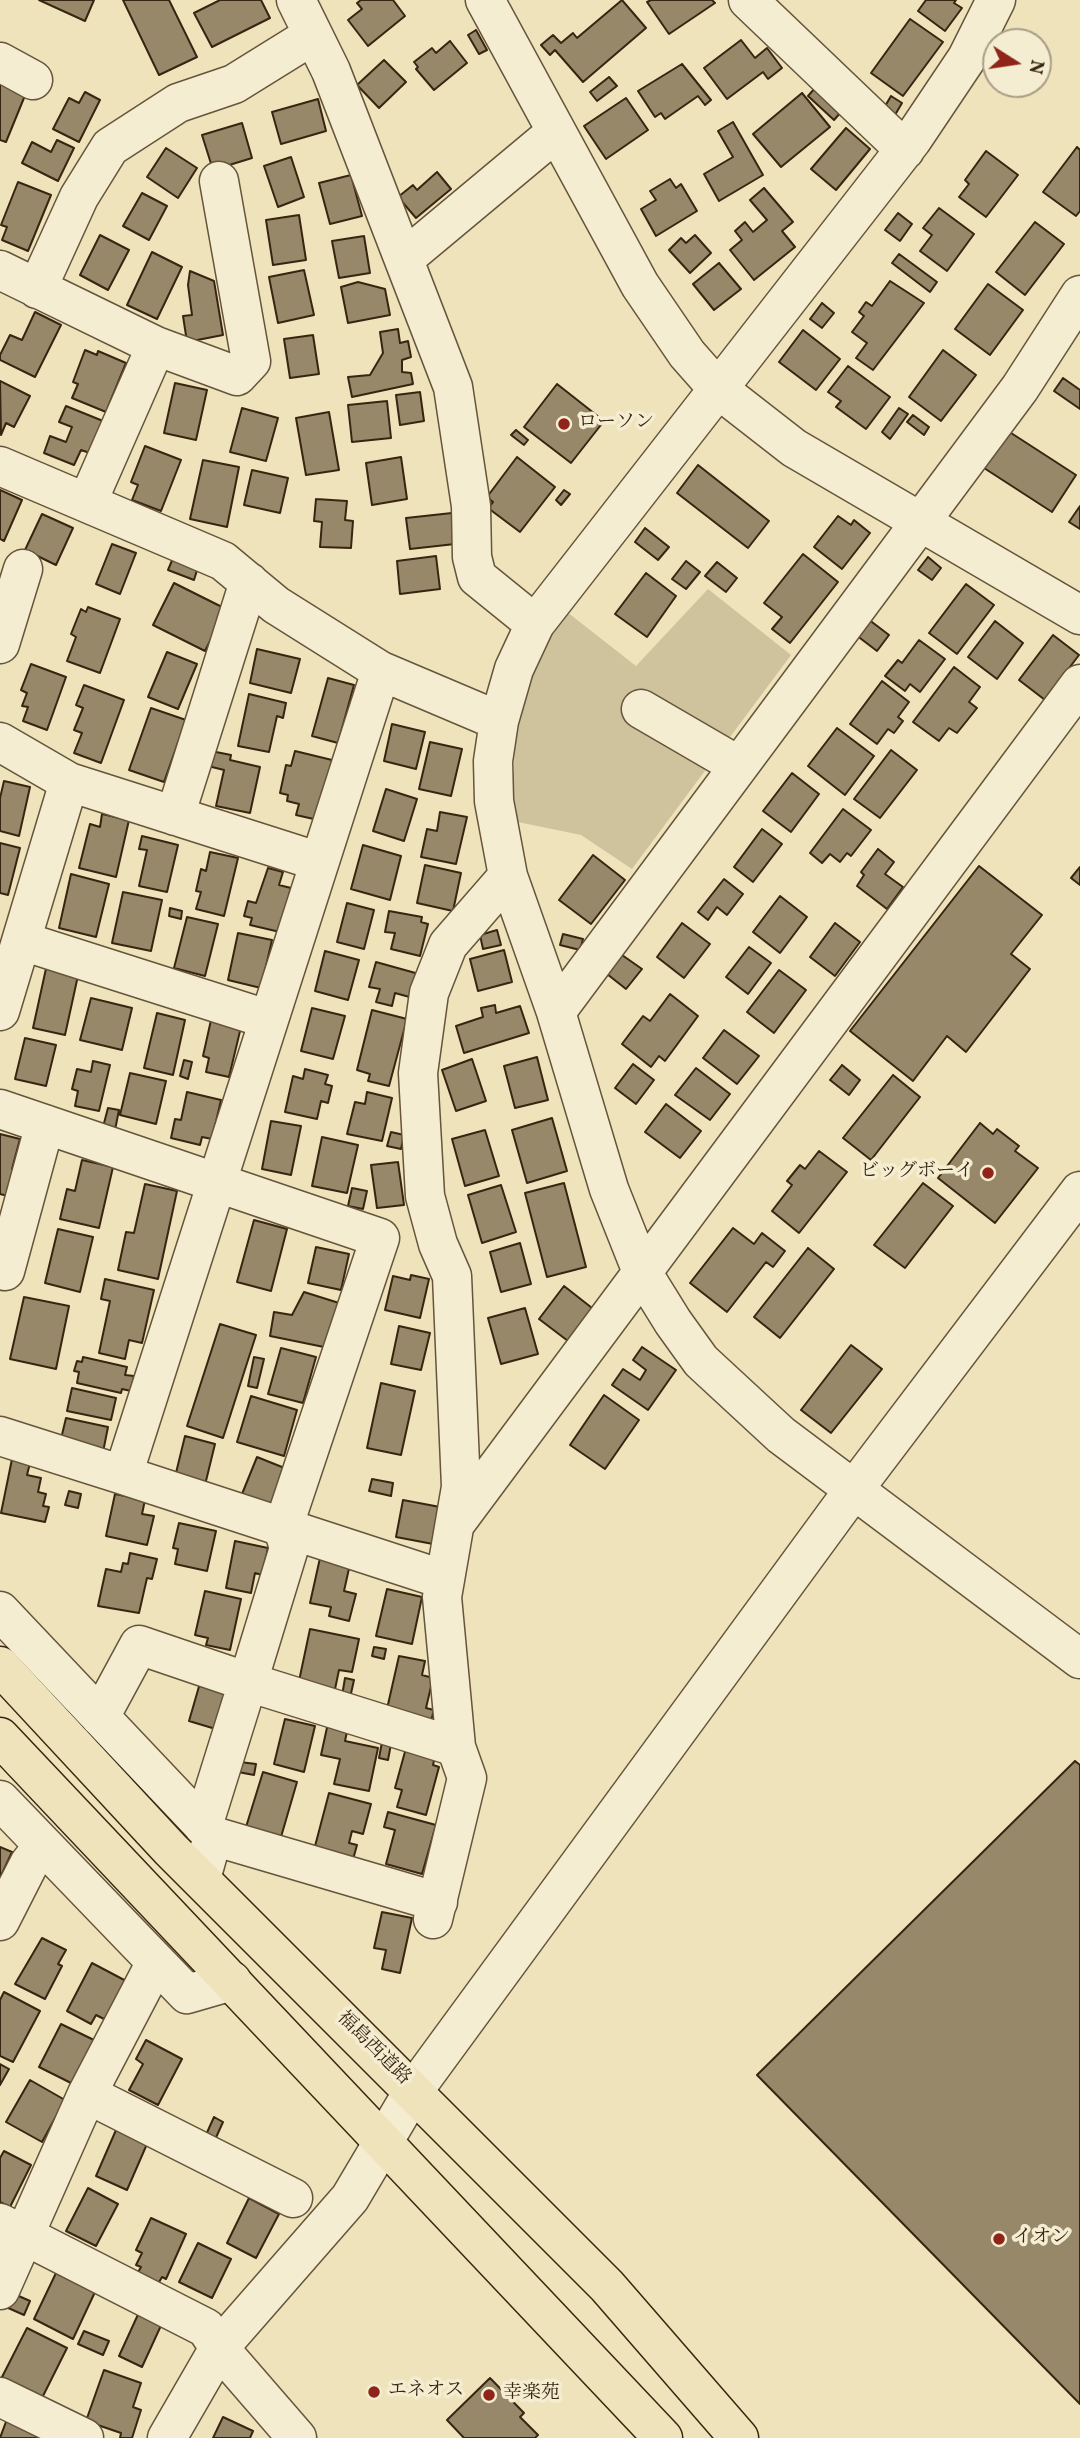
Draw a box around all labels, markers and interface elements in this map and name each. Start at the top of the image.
north arrow [982,28,1052,98]
text: N [1021,57,1050,76]
place label: ローソン [578,413,654,435]
marker: ローソン [556,416,572,432]
place label: ビッグボーイ [860,1162,974,1184]
marker: ビッグボーイ [980,1165,996,1181]
street label: 福島西道路 [331,2007,415,2091]
place label: イオン [1013,2228,1070,2250]
marker: イオン [991,2231,1007,2247]
place label: エネオス [388,2381,464,2403]
marker: エネオス [366,2384,382,2400]
place label: 幸楽苑 [503,2384,560,2406]
marker: 幸楽苑 [481,2387,497,2403]

